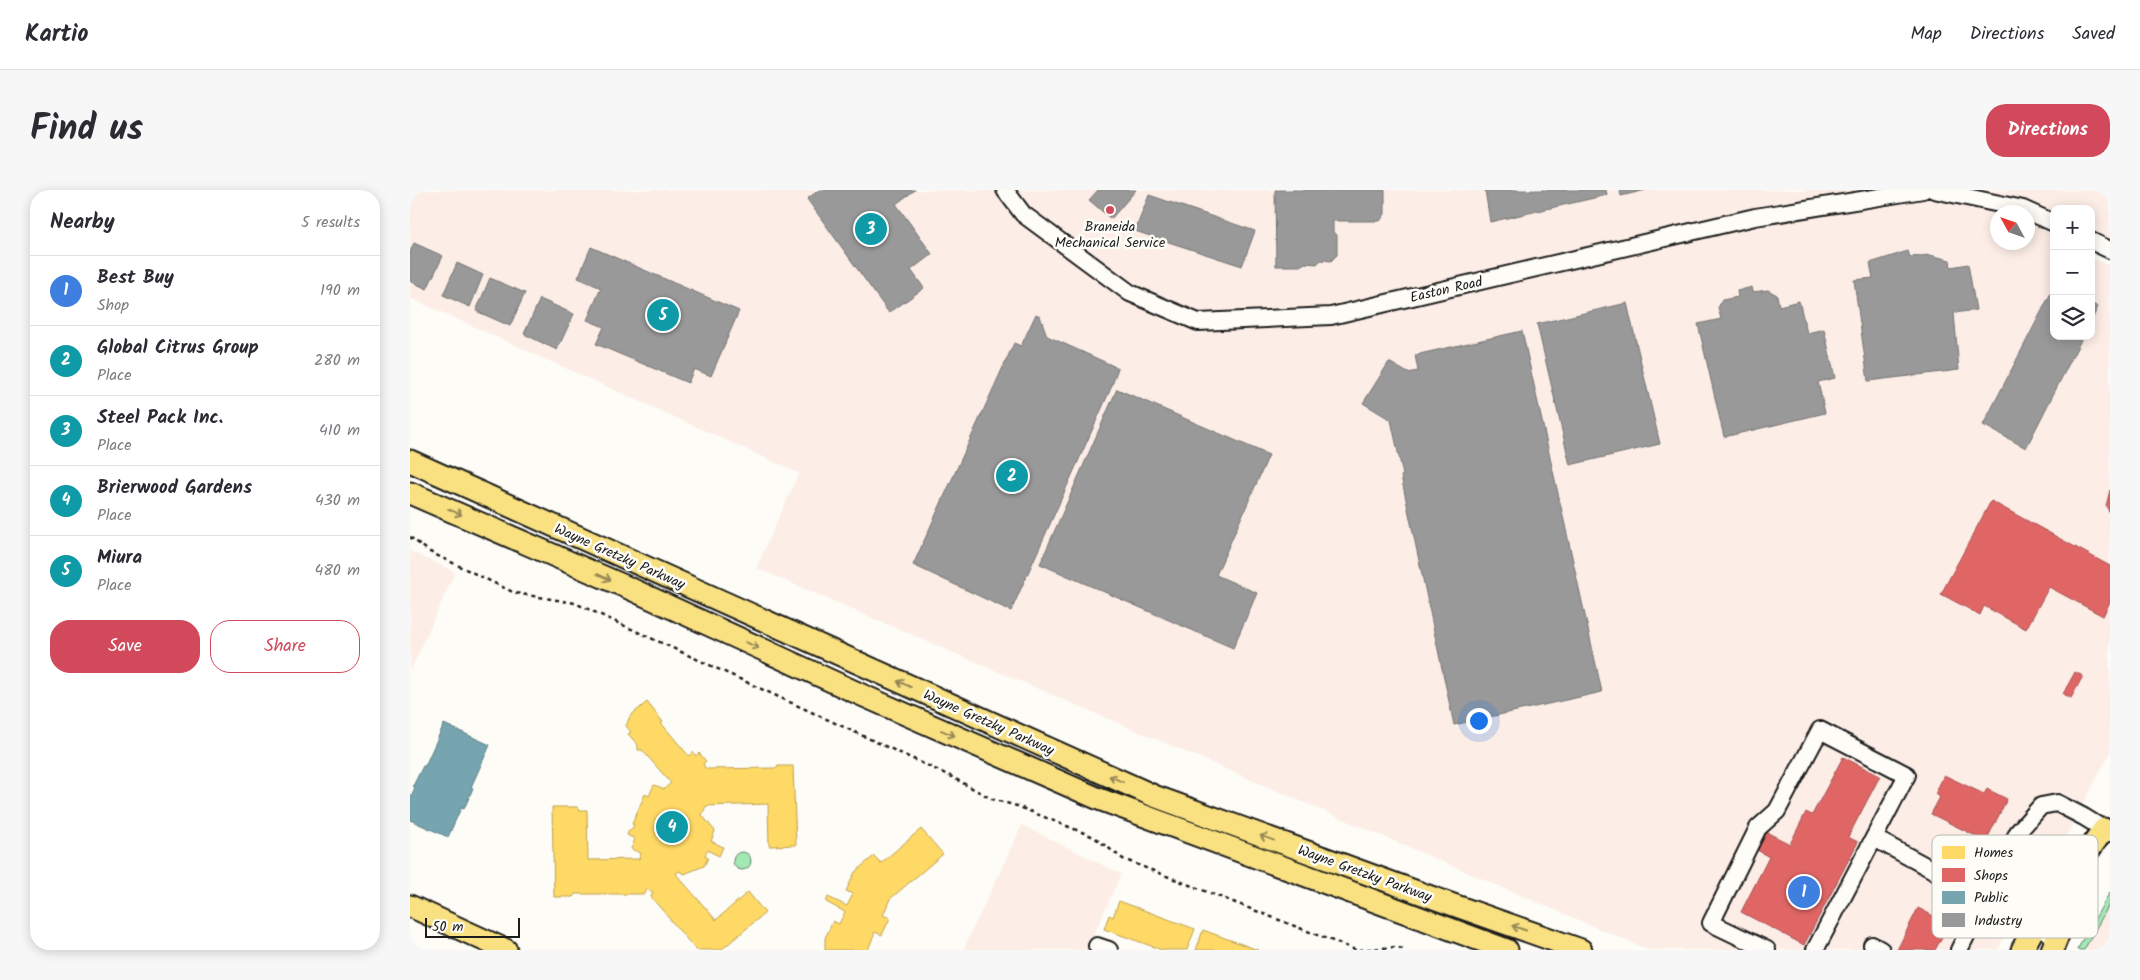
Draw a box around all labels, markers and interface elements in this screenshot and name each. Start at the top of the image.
text: Kartio [25,15,88,54]
text: Map [1910,20,1942,49]
text: Directions [1970,20,2044,49]
text: Saved [2072,20,2115,49]
text: Find us [30,102,143,158]
button: Directions [1986,104,2110,157]
marker: Braneida Mechanical Service [1104,204,1116,216]
north arrow [1990,205,2035,250]
map controls [2050,205,2095,340]
button: + [2050,205,2095,250]
text: Nearby [50,206,115,239]
text: 5 results [301,210,360,235]
pin: 3 [855,210,887,248]
place label: Braneida Mechanical Service [1055,216,1166,254]
button: − [2050,250,2095,295]
text: Best Buy [97,263,174,293]
street label: Easton Road [1408,271,1486,309]
text: 1 [64,278,68,303]
text: 190 m [320,278,360,303]
text: Shop [97,293,129,318]
button: layers [2050,295,2095,340]
pin: 5 [647,296,679,334]
text: Global Citrus Group [97,333,259,363]
text: 2 [61,348,71,373]
text: 280 m [314,348,360,373]
text: Place [97,363,131,388]
text: Steel Pack Inc. [97,403,223,433]
text: 3 [62,418,70,443]
text: 410 m [319,418,360,443]
text: Place [97,433,131,458]
pin: 2 [996,457,1028,495]
text: Brierwood Gardens [97,473,252,503]
text: 4 [62,488,70,513]
text: 430 m [315,488,360,513]
text: Place [97,503,131,528]
one-way arrow [447,508,462,518]
street label: Wayne Gretzky Parkway [551,518,689,596]
text: Miura [97,543,142,573]
text: 5 [62,558,70,583]
text: 480 m [314,558,360,583]
text: Place [97,573,131,598]
one-way arrow [596,573,611,583]
button: Save [50,620,200,673]
button: Share [210,620,360,673]
one-way arrow [744,640,759,650]
one-way arrow [897,678,912,688]
street label: Wayne Gretzky Parkway [920,684,1058,762]
your location [1466,708,1492,734]
one-way arrow [940,728,955,738]
one-way arrow [1109,774,1124,783]
pin: 4 [656,808,688,846]
one-way arrow [1260,833,1275,842]
legend [1932,835,2098,938]
street label: Wayne Gretzky Parkway [1295,839,1435,909]
text: Homes [1974,842,2013,864]
text: Shops [1974,865,2008,887]
pin: 1 [1788,873,1820,911]
text: Public [1974,887,2009,909]
text: Industry [1974,910,2023,932]
scale bar [425,915,520,938]
text: 50 m [432,916,463,938]
one-way arrow [1512,923,1527,932]

